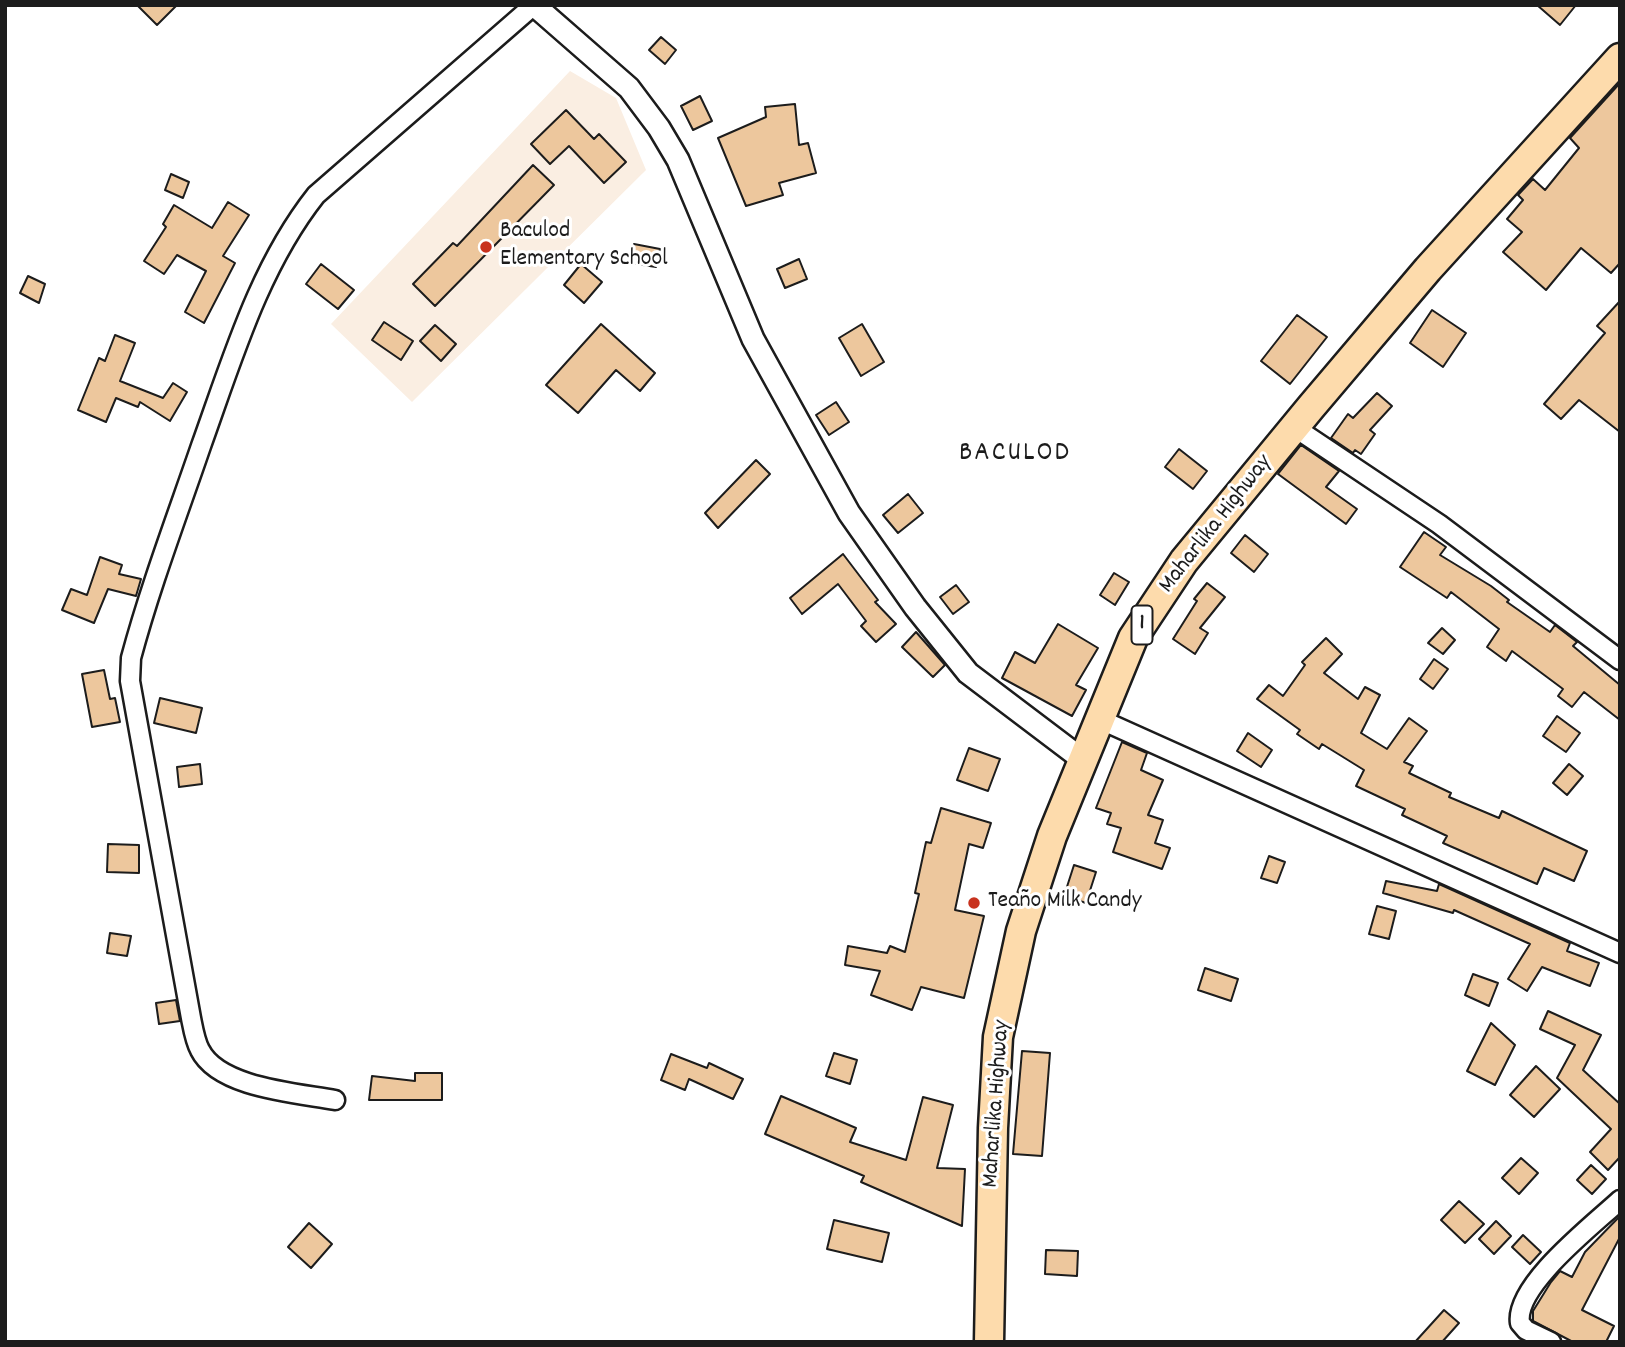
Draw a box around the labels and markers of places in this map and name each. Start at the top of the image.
place label: Baculod Elementary School [500,219,668,275]
marker: Baculod Elementary School [478,239,494,255]
place label: Teaño Milk Candy [988,889,1141,917]
marker: Teaño Milk Candy [966,895,982,911]

